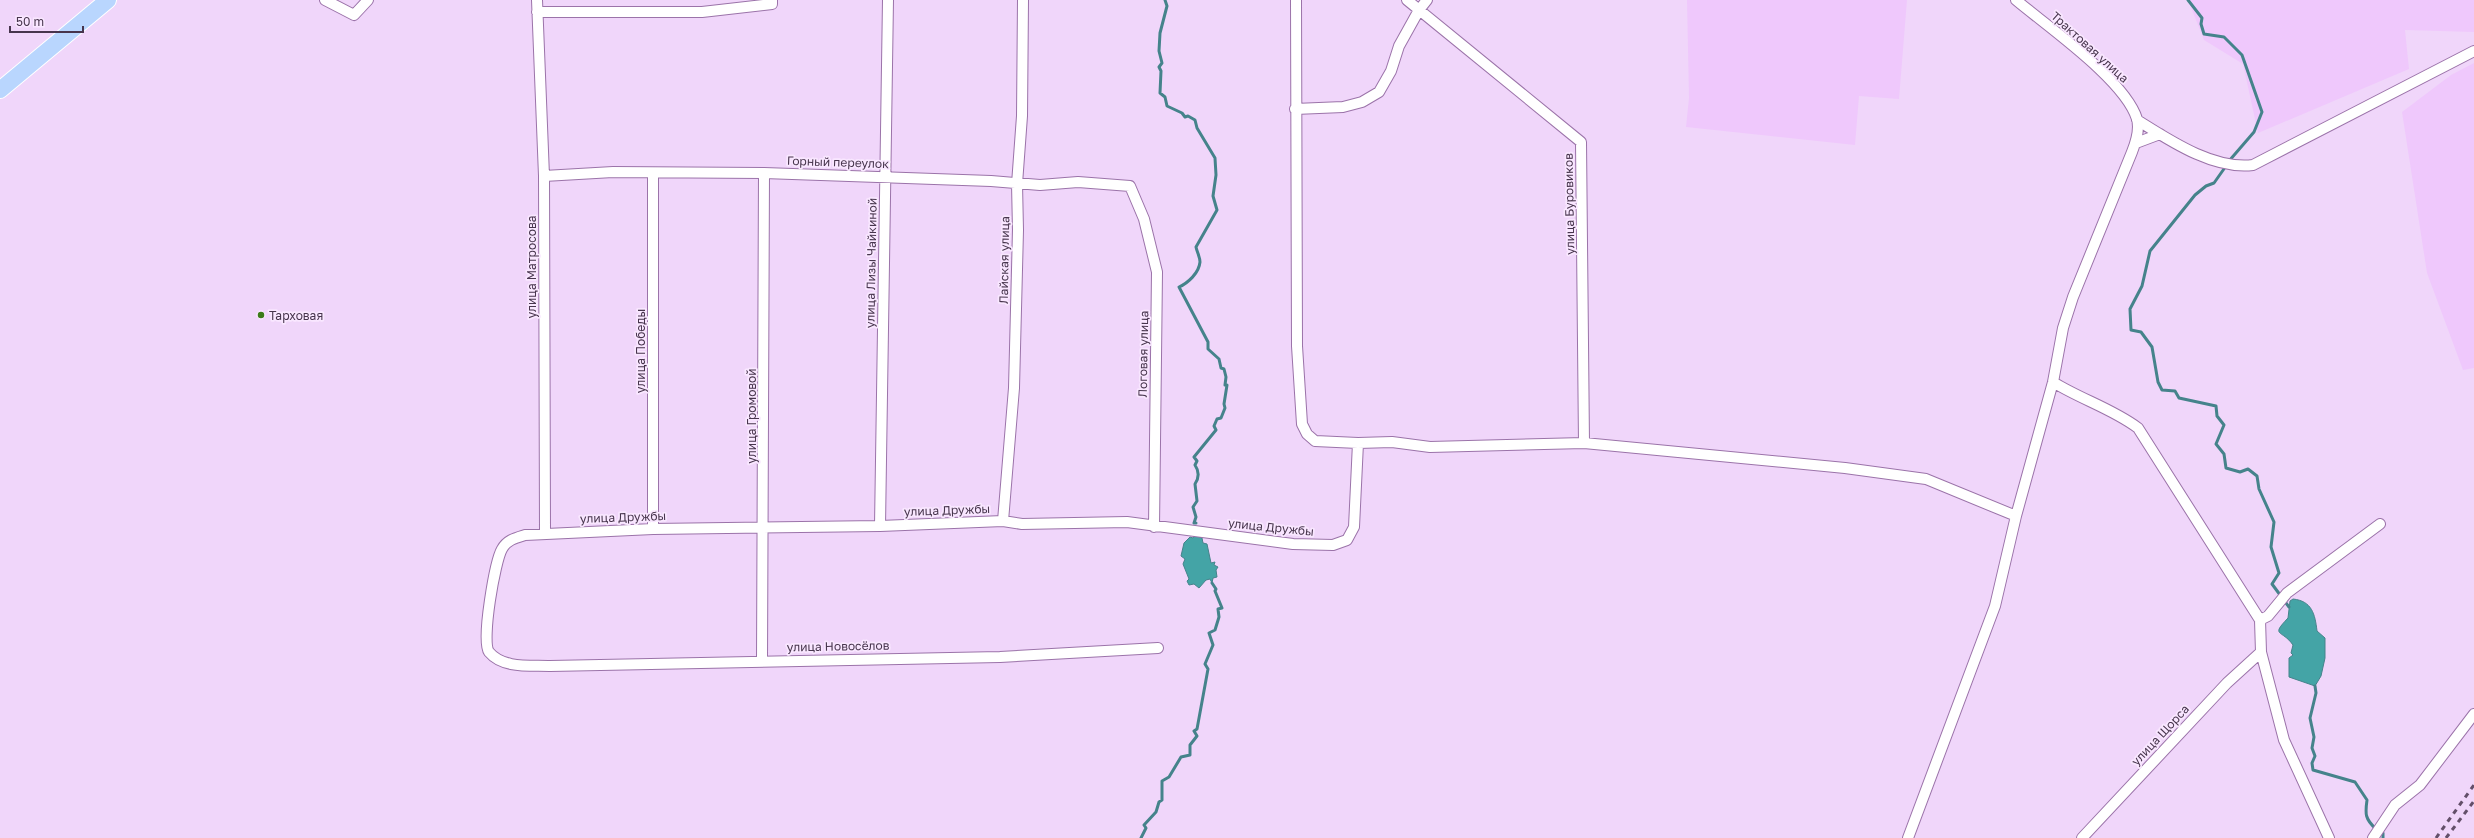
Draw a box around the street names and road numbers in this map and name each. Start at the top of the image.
street label: Трактовая улица [2048,8,2132,86]
street label: Горный переулок [787,153,889,171]
street label: улица Буровиков [1561,153,1577,255]
street label: улица Лизы Чайкиной [862,198,880,328]
street label: улица Матросова [524,216,539,318]
street label: Лайская улица [996,216,1012,304]
street label: улица Победы [633,309,648,393]
street label: Логовая улица [1135,310,1151,398]
street label: улица Громовой [744,368,759,464]
street label: улица Дружбы [904,501,990,519]
street label: улица Дружбы [580,508,666,526]
street label: улица Дружбы [1227,515,1315,539]
street label: улица Новосёлов [786,638,890,654]
street label: улица Щорса [2128,701,2192,769]

